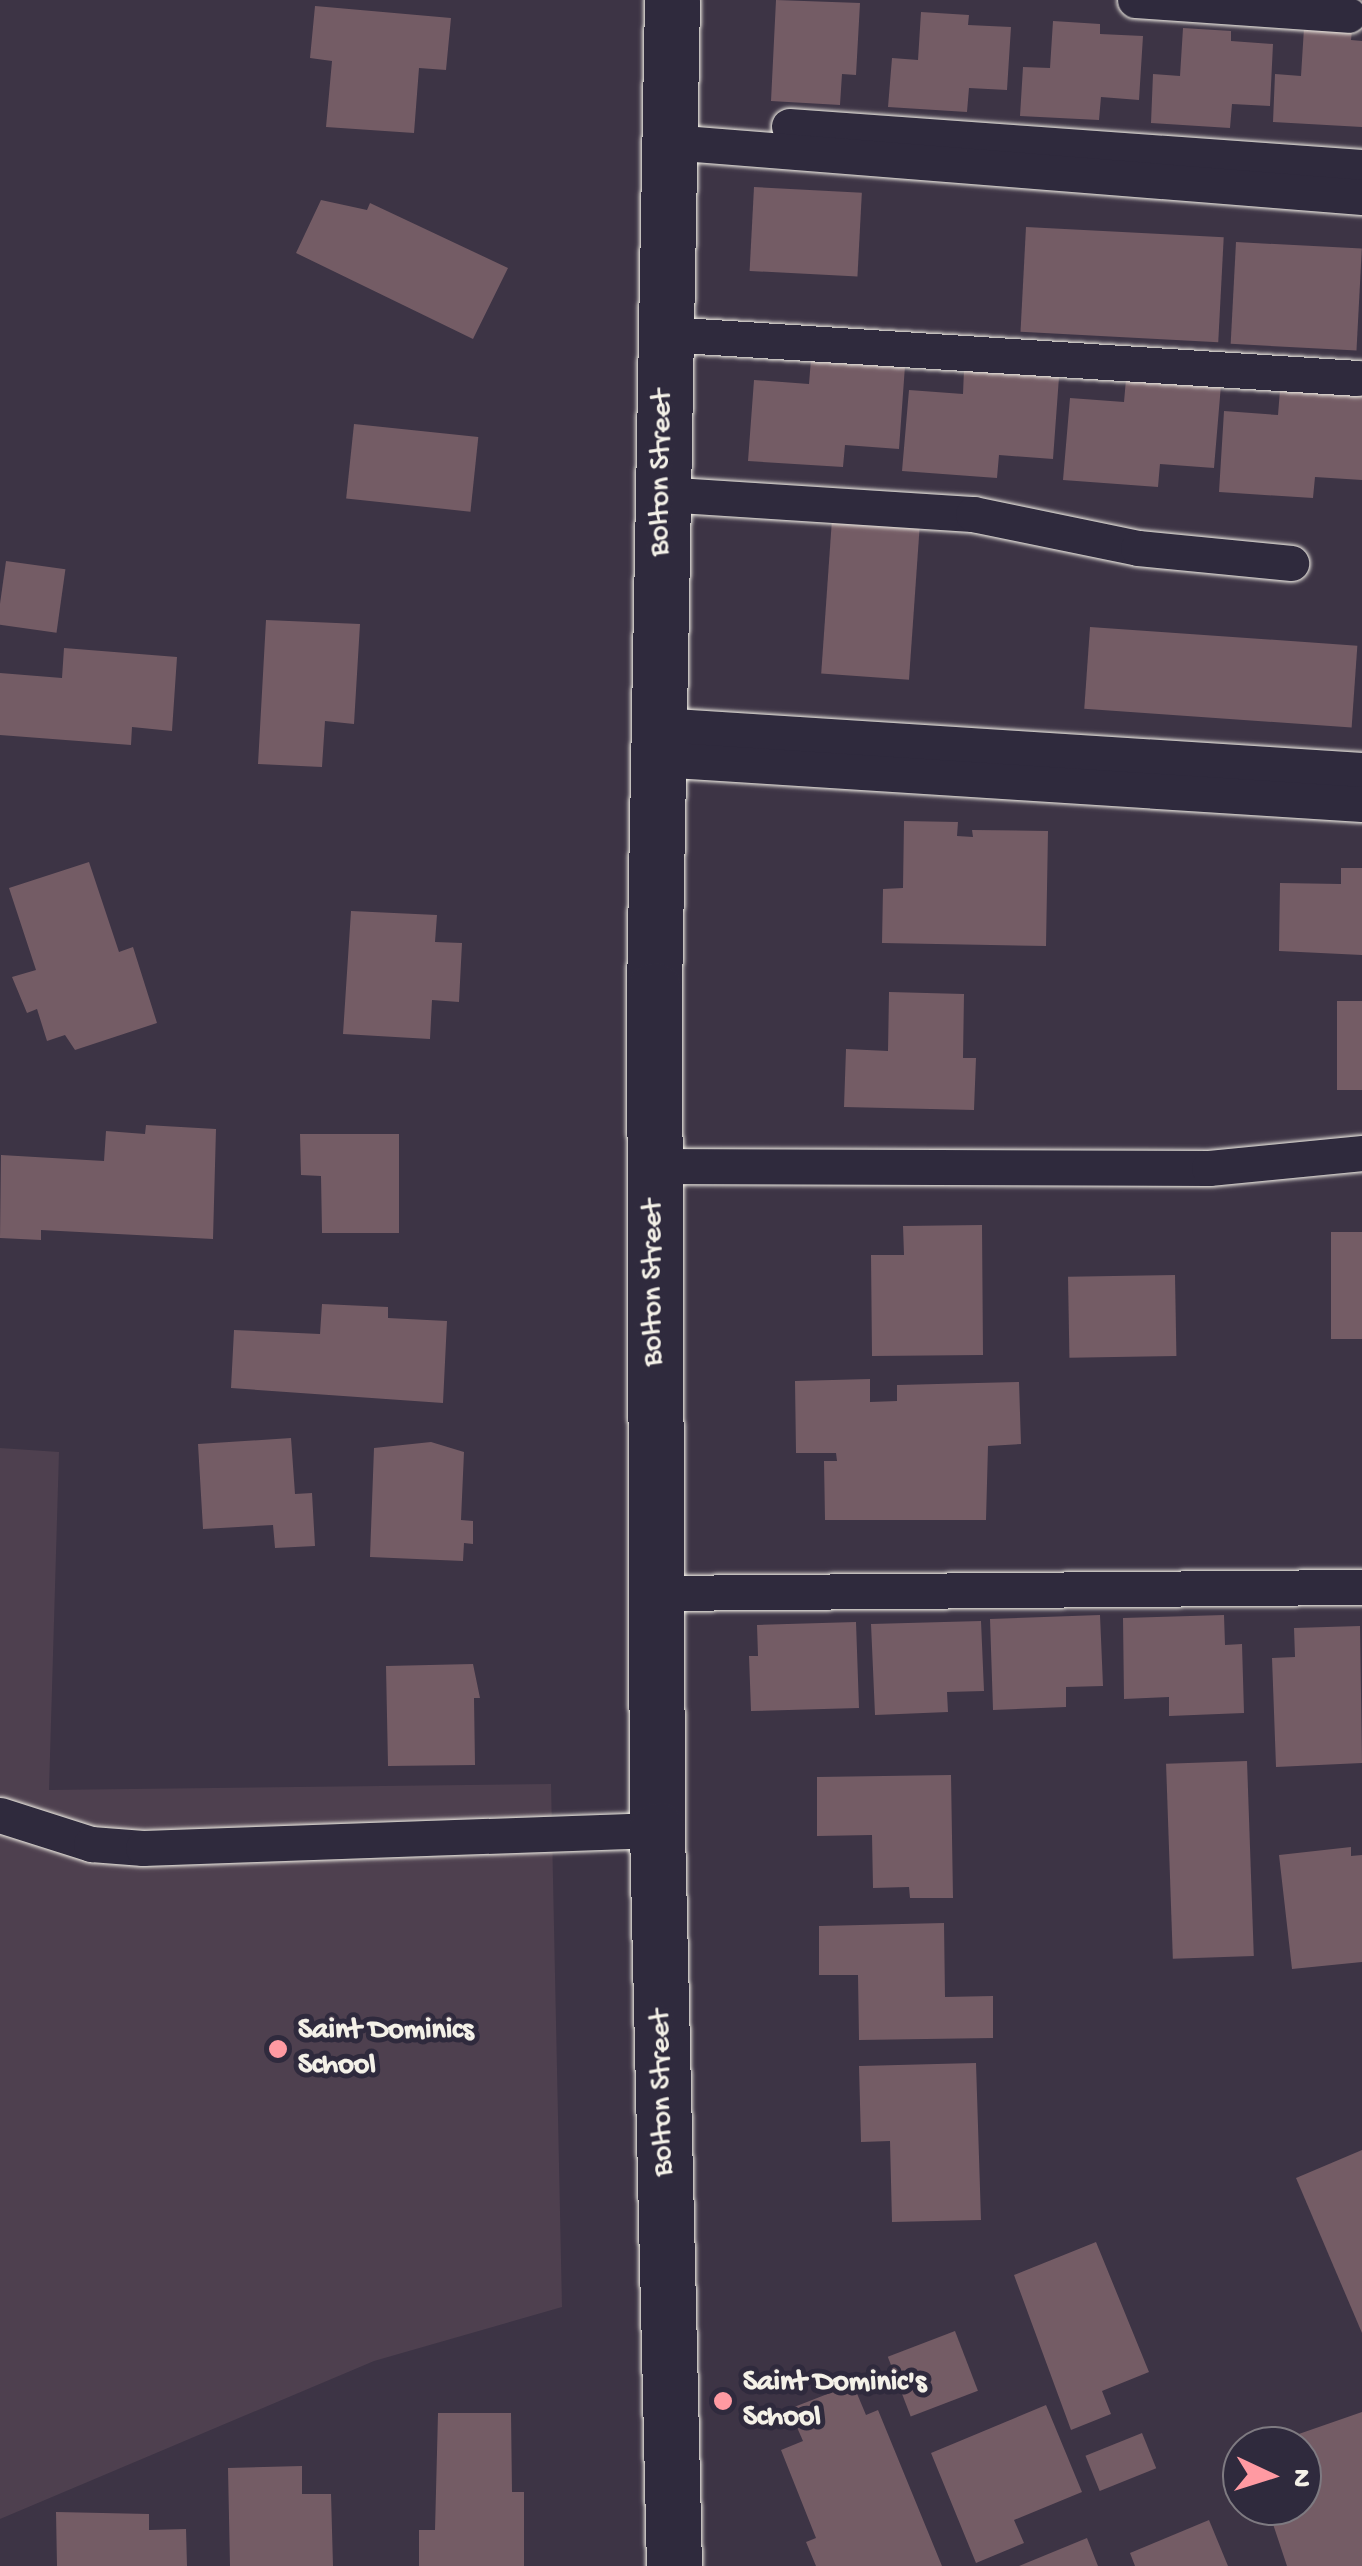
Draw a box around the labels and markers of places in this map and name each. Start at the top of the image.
place label: Saint Dominics School [298,2014,474,2084]
marker: Saint Dominics School [267,2038,289,2060]
place label: Saint Dominic's School [743,2366,926,2436]
marker: Saint Dominic's School [712,2390,734,2412]

